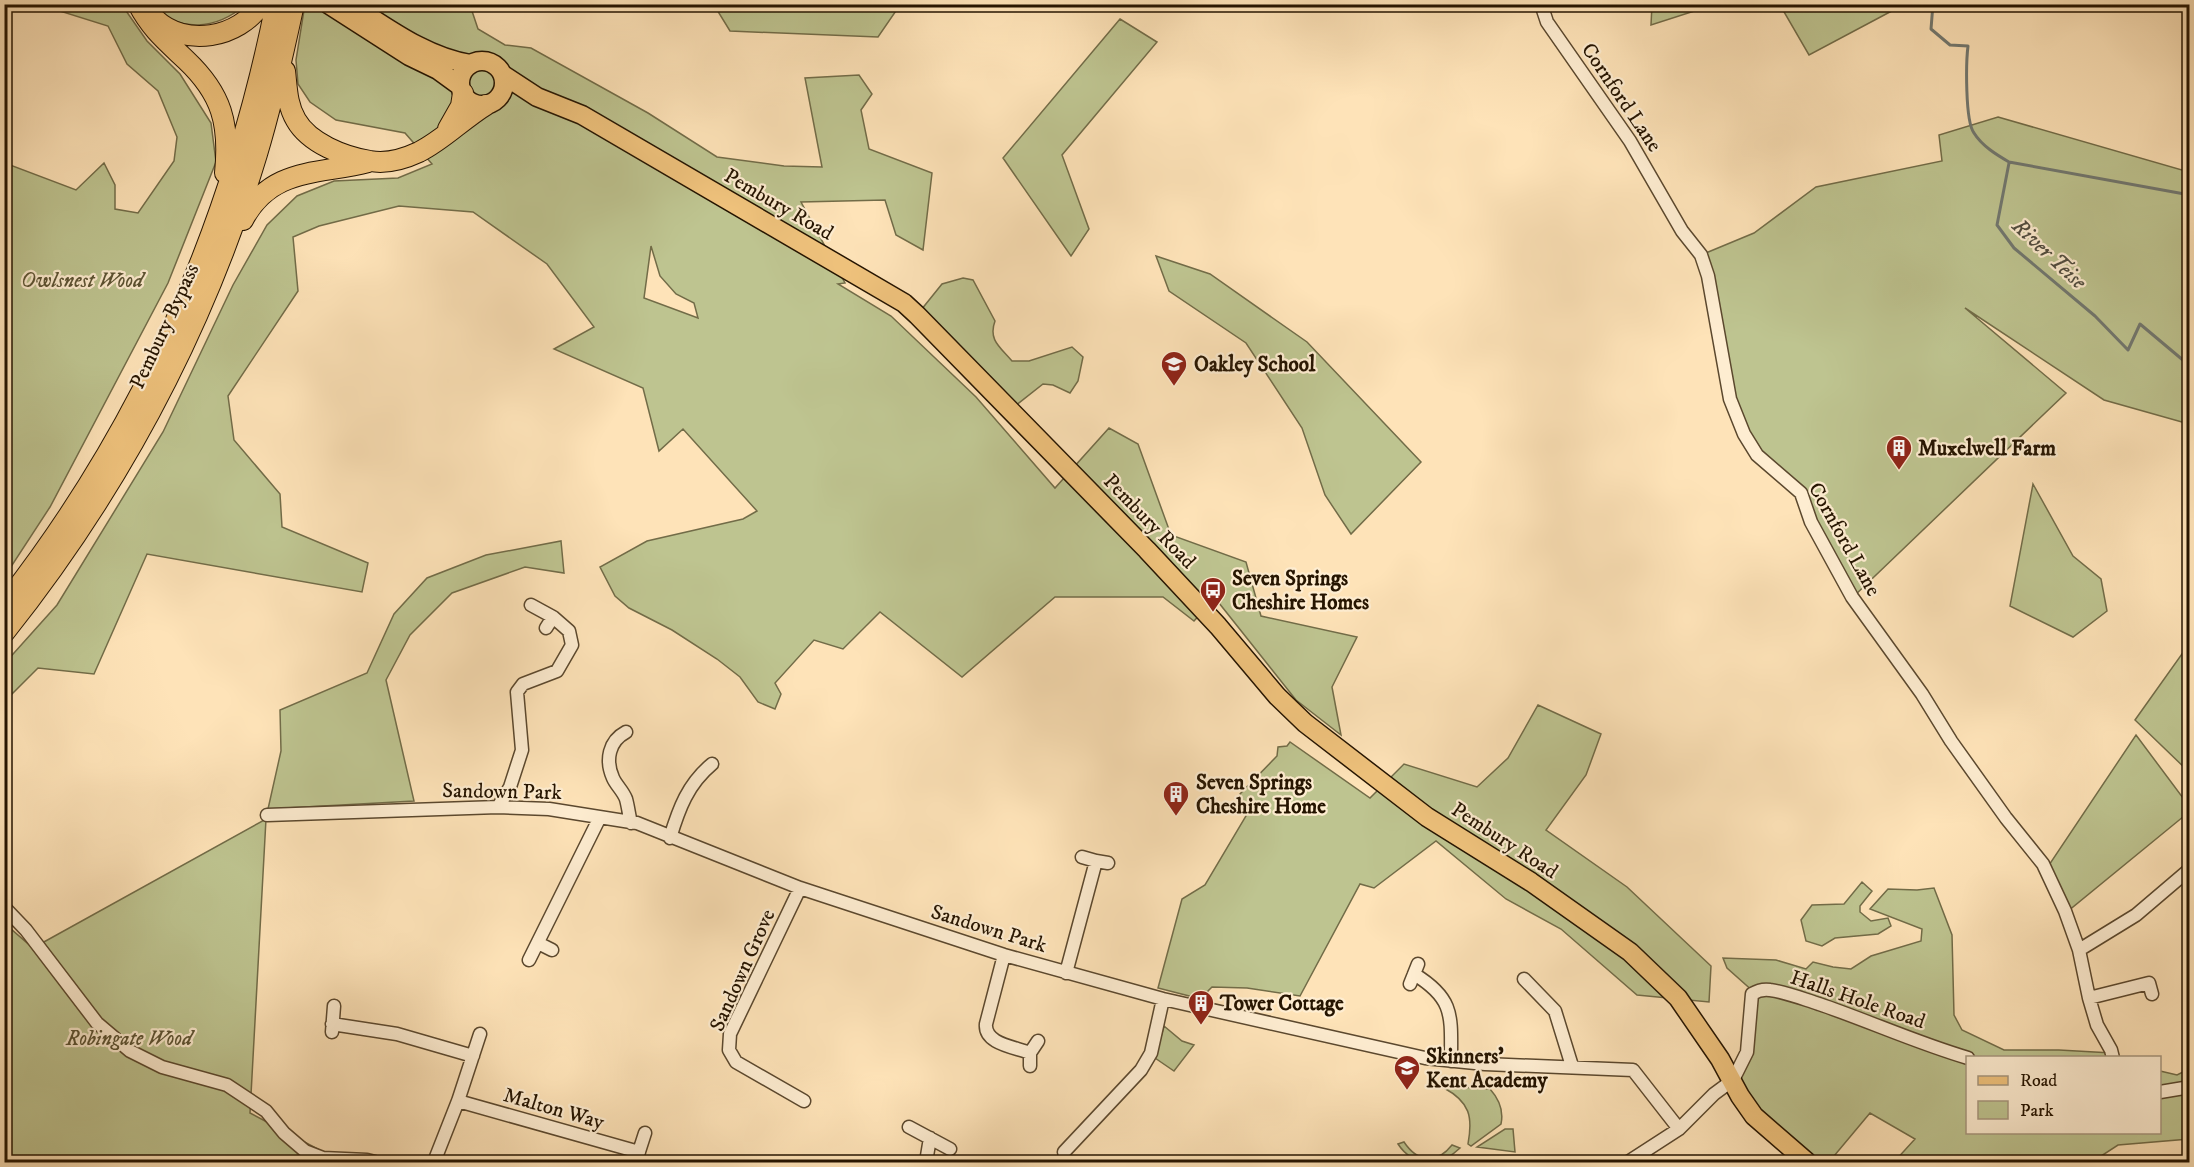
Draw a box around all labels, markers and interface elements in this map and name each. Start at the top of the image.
street label: Cornford Lane [1575,38,1667,157]
street label: Pembury Road [719,163,838,247]
water label: River Teise [2005,212,2092,296]
street label: Pembury Bypass [125,260,205,393]
park label: Owlsnest Wood [21,268,146,294]
school or university icon: Oakley School [1159,349,1189,387]
place label: Oakley School [1194,352,1316,378]
building icon: Muxelwell Farm [1884,433,1914,471]
place label: Muxelwell Farm [1918,436,2056,462]
street label: Pembury Road [1098,469,1201,575]
street label: Cornford Lane [1802,478,1886,601]
place label: Seven Springs Cheshire Homes [1232,566,1369,616]
bus stop icon: Seven Springs Cheshire Homes [1198,575,1228,613]
place label: Seven Springs Cheshire Home [1196,770,1326,820]
street label: Sandown Park [442,778,563,806]
building icon: Seven Springs Cheshire Home [1161,779,1191,817]
street label: Pembury Road [1446,797,1563,885]
street label: Sandown Park [928,899,1050,959]
street label: Sandown Grove [704,905,782,1036]
street label: Halls Hole Road [1787,965,1929,1035]
building icon: Tower Cottage [1186,988,1216,1026]
place label: Tower Cottage [1219,991,1344,1017]
park label: Robingate Wood [65,1026,195,1052]
place label: Skinners' Kent Academy [1426,1044,1548,1094]
school or university icon: Skinners' Kent Academy [1392,1053,1422,1091]
legend [1966,1056,2161,1134]
text: Road [2020,1070,2057,1092]
street label: Malton Way [500,1082,608,1136]
text: Park [2020,1100,2054,1122]

